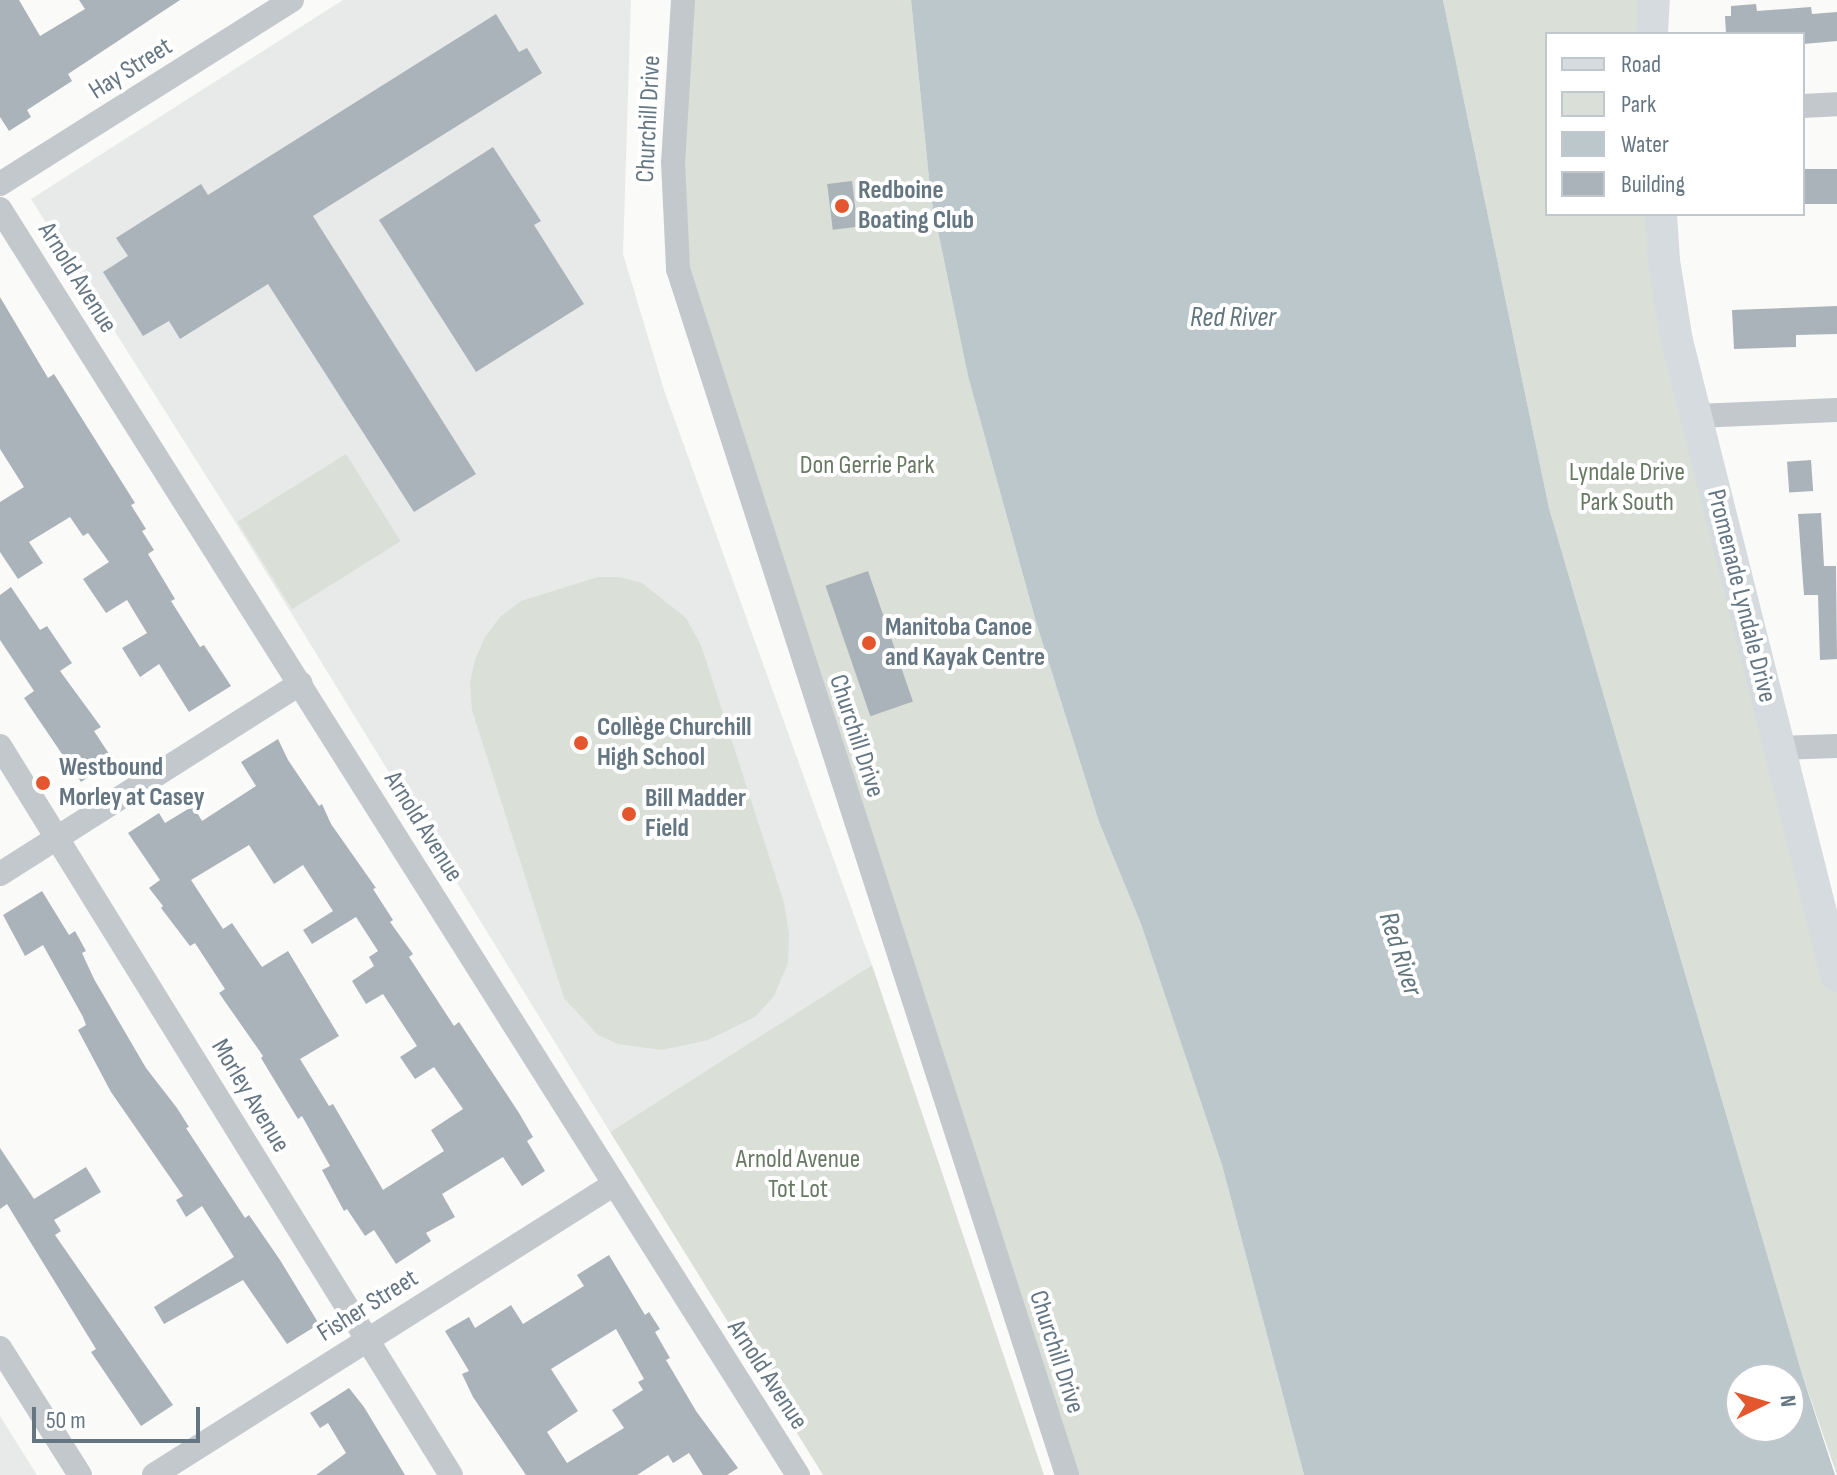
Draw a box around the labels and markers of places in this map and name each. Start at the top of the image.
place label: Redboine Boating Club [858,175,974,236]
marker: Redboine Boating Club [833,197,851,215]
place label: Manitoba Canoe and Kayak Centre [885,612,1045,674]
marker: Manitoba Canoe and Kayak Centre [860,634,878,652]
place label: Collège Churchill High School [597,712,751,774]
marker: Collège Churchill High School [572,734,590,752]
place label: Westbound Morley at Casey [59,752,205,814]
marker: Westbound Morley at Casey [34,774,52,792]
place label: Bill Madder Field [645,783,746,844]
marker: Bill Madder Field [620,805,638,823]

